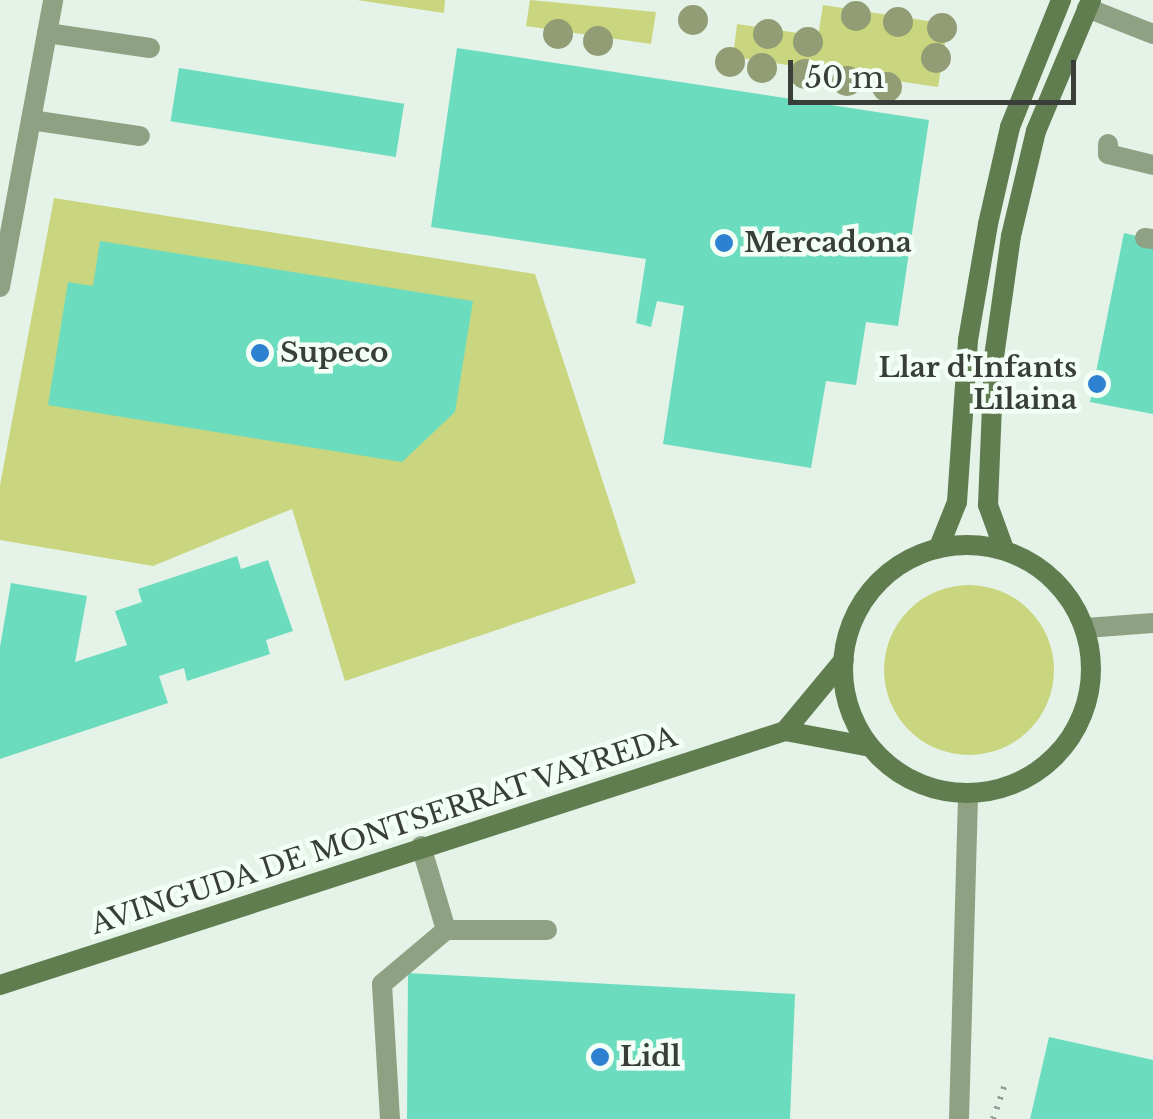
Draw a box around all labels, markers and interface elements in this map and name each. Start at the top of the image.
scale bar [793,40,1080,102]
text: 50 m [805,59,884,96]
place label: Mercadona [744,226,912,260]
marker: Mercadona [713,232,735,254]
place label: Supeco [280,336,388,370]
marker: Supeco [249,342,271,364]
place label: Llar d'Infants Lilaina [878,351,1077,417]
marker: Llar d'Infants Lilaina [1086,373,1108,395]
street label: AVINGUDA DE MONTSERRAT VAYREDA [85,720,683,942]
place label: Lidl [620,1040,681,1074]
marker: Lidl [589,1046,611,1068]

